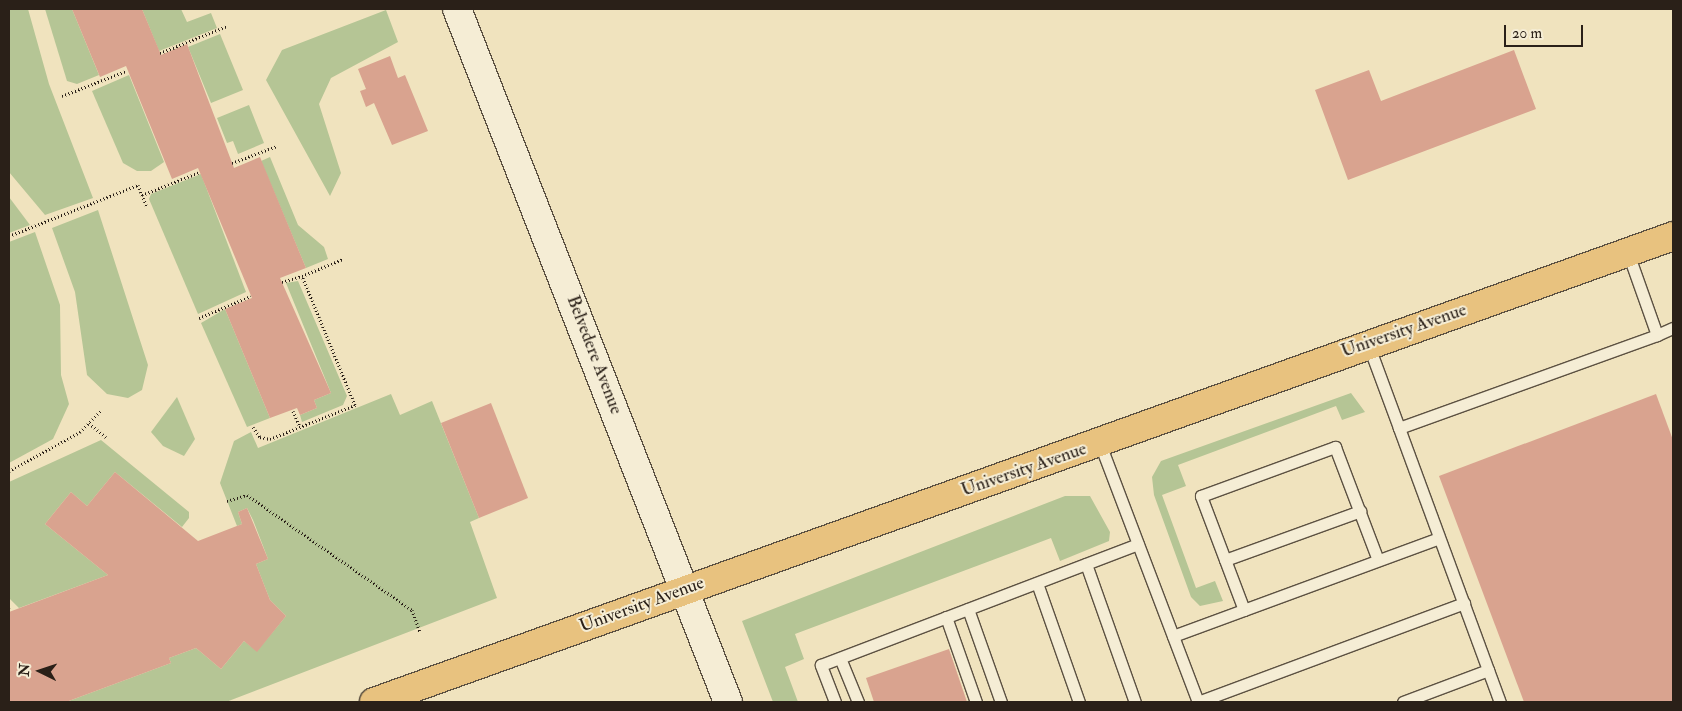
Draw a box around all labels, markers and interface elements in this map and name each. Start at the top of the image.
scale bar [1507,15,1586,47]
text: 20 m [1512,24,1542,43]
street label: Belvedere Avenue [561,293,627,417]
street label: University Avenue [1339,299,1469,363]
street label: University Avenue [959,438,1089,502]
street label: University Avenue [577,572,707,638]
north arrow [15,646,65,696]
text: N [16,663,33,677]

